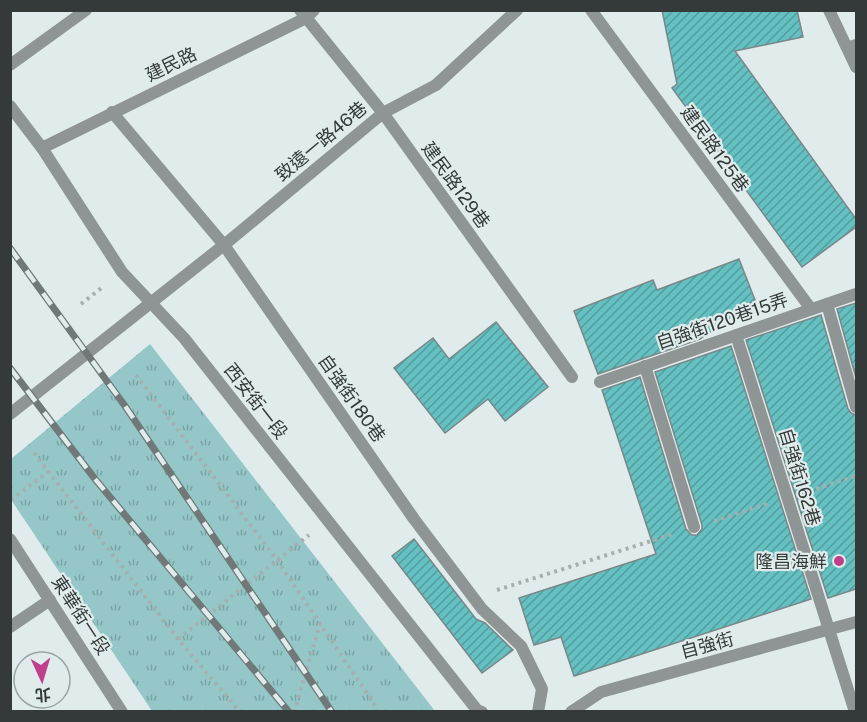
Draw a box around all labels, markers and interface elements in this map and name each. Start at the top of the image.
street label: 建民路 [142,43,200,85]
street label: 致遠一路46巷 [271,97,371,185]
street label: 建民路125巷 [677,102,753,196]
street label: 建民路129巷 [418,138,494,232]
street label: 自強街120巷15弄 [653,289,791,353]
street label: 自強街180巷 [314,350,390,446]
street label: 西安街一段 [220,359,292,443]
street label: 自強街162巷 [775,426,825,528]
place label: 隆昌海鮮 [755,551,827,572]
marker: 隆昌海鮮 [832,554,846,568]
street label: 東華街一段 [48,572,114,658]
street label: 自強街 [678,628,736,662]
north arrow [12,650,72,710]
text: 北 [34,684,52,705]

